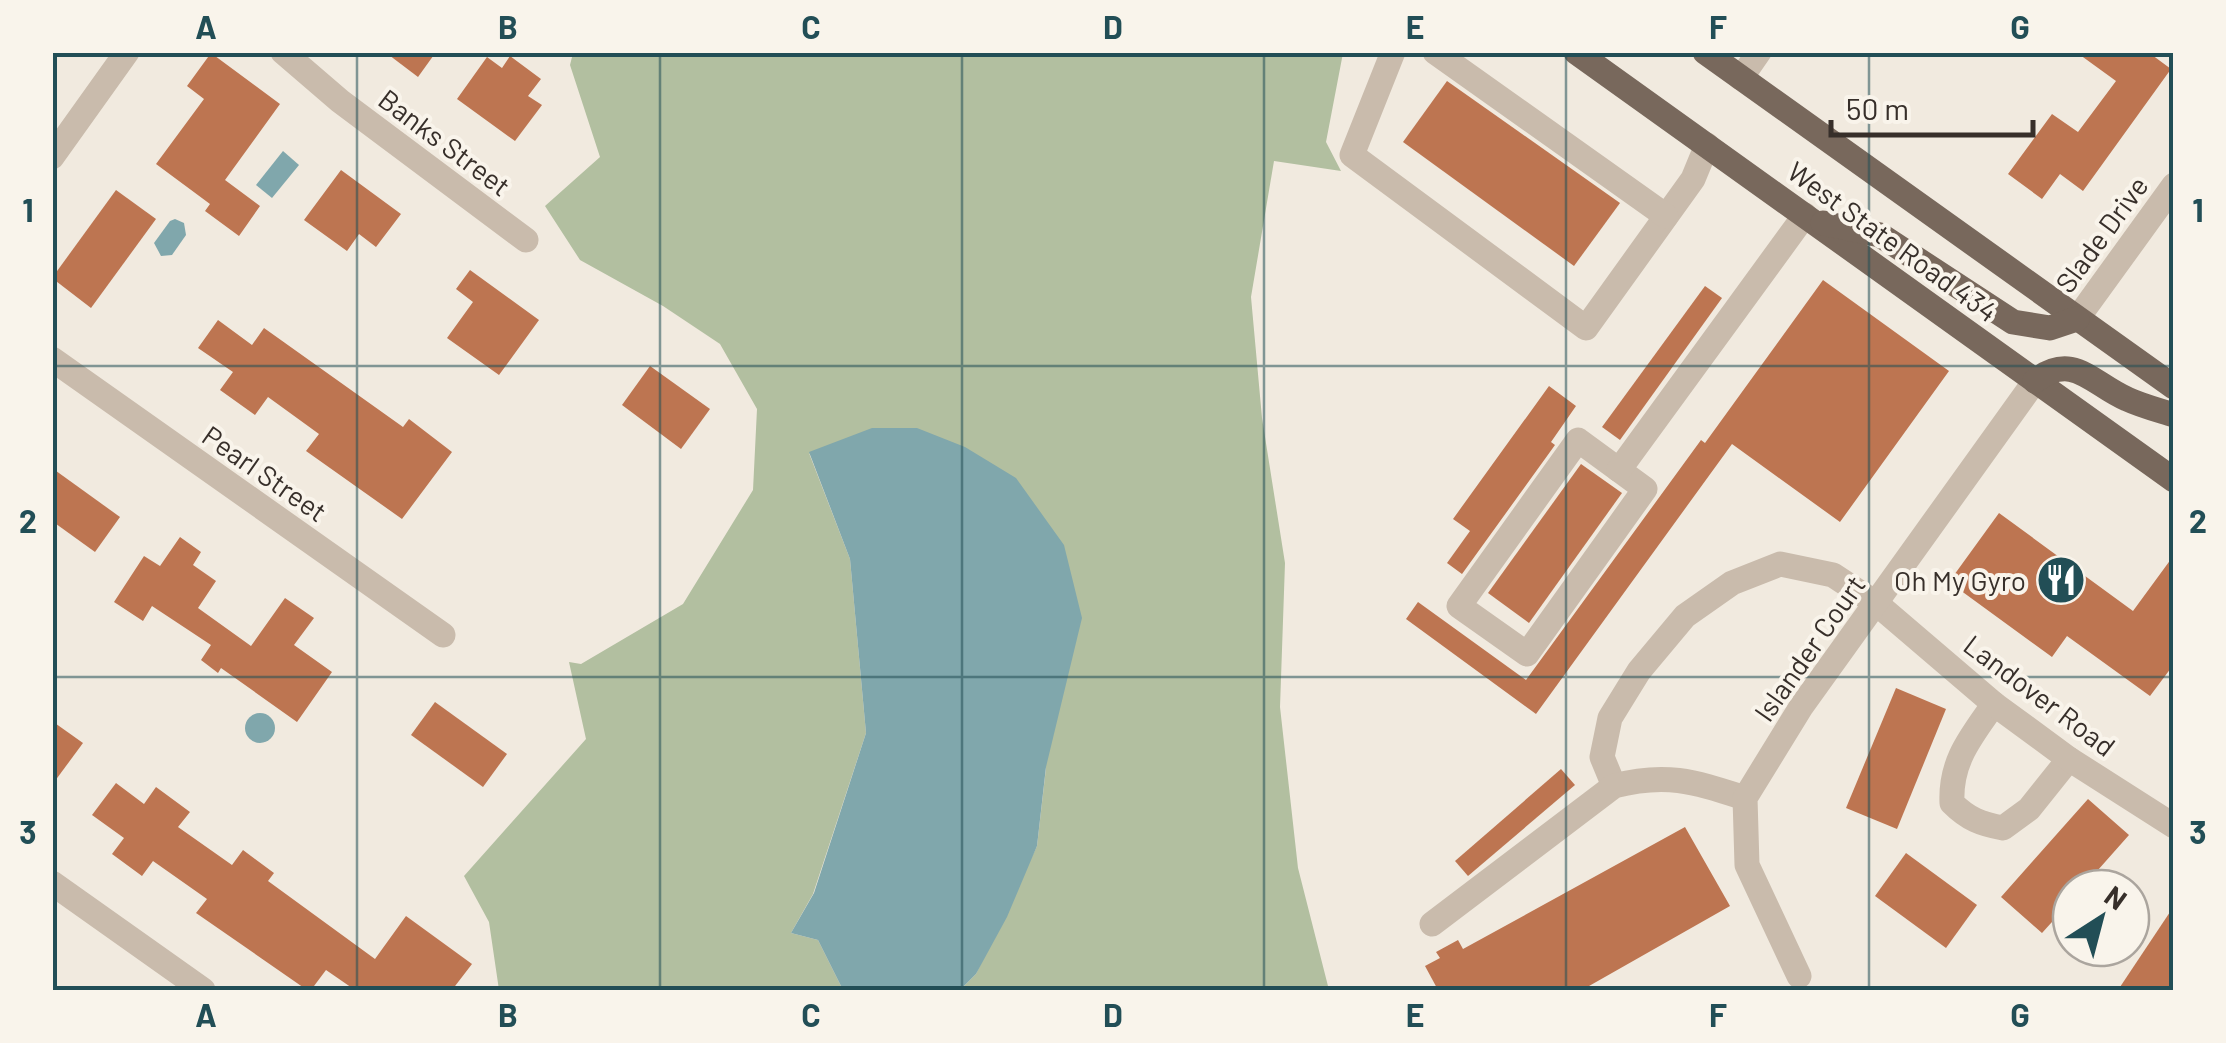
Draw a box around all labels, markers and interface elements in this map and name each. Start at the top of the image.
text: A [195,7,217,45]
text: B [498,7,518,45]
text: C [801,7,821,45]
text: D [1103,7,1123,45]
text: E [1406,7,1424,45]
text: F [1709,7,1727,45]
text: G [2010,7,2030,45]
scale bar [1831,75,2034,137]
street label: Banks Street [372,81,518,203]
text: 50 m [1846,90,1909,126]
street label: West State Road 434 [1782,153,2004,329]
street label: Slade Drive [2047,169,2155,299]
text: 1 [22,190,34,228]
text: 1 [2192,190,2204,228]
street label: Pearl Street [196,418,334,528]
text: 2 [19,501,37,539]
text: 2 [2189,501,2207,539]
restaurant icon: Oh My Gyro [2035,554,2087,606]
place label: Oh My Gyro [1894,563,2026,597]
street label: Islander Court [1746,568,1872,728]
street label: Landover Road [1958,627,2122,763]
text: 3 [19,812,37,850]
text: 3 [2189,812,2207,850]
north arrow [2051,868,2151,968]
text: N [2099,878,2134,916]
text: A [195,995,217,1033]
text: B [498,995,518,1033]
text: C [801,995,821,1033]
text: D [1103,995,1123,1033]
text: E [1406,995,1424,1033]
text: F [1709,995,1727,1033]
text: G [2010,995,2030,1033]

